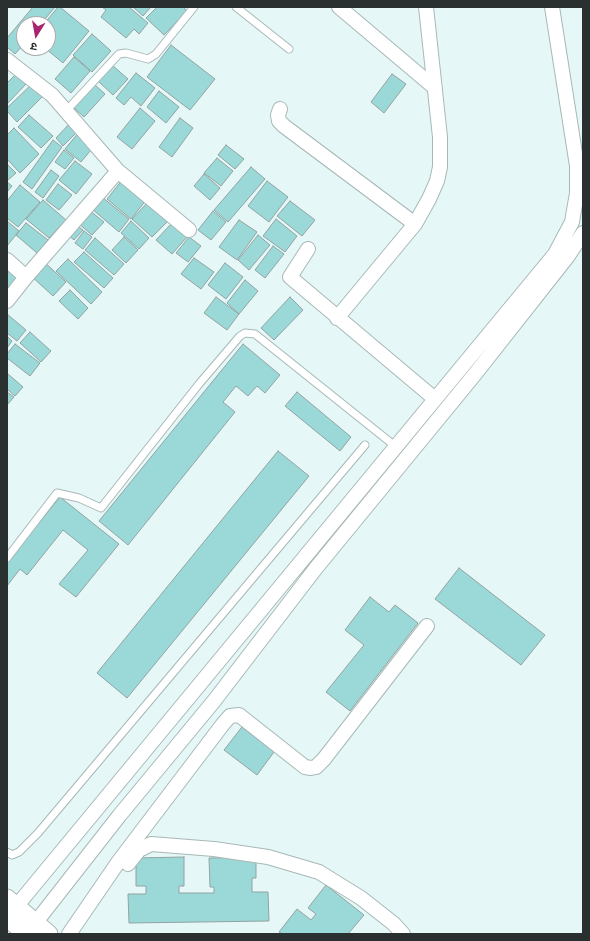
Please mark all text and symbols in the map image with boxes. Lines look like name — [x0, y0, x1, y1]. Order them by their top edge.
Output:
north arrow — [16, 16, 56, 56]
text: उ — [30, 40, 38, 53]

